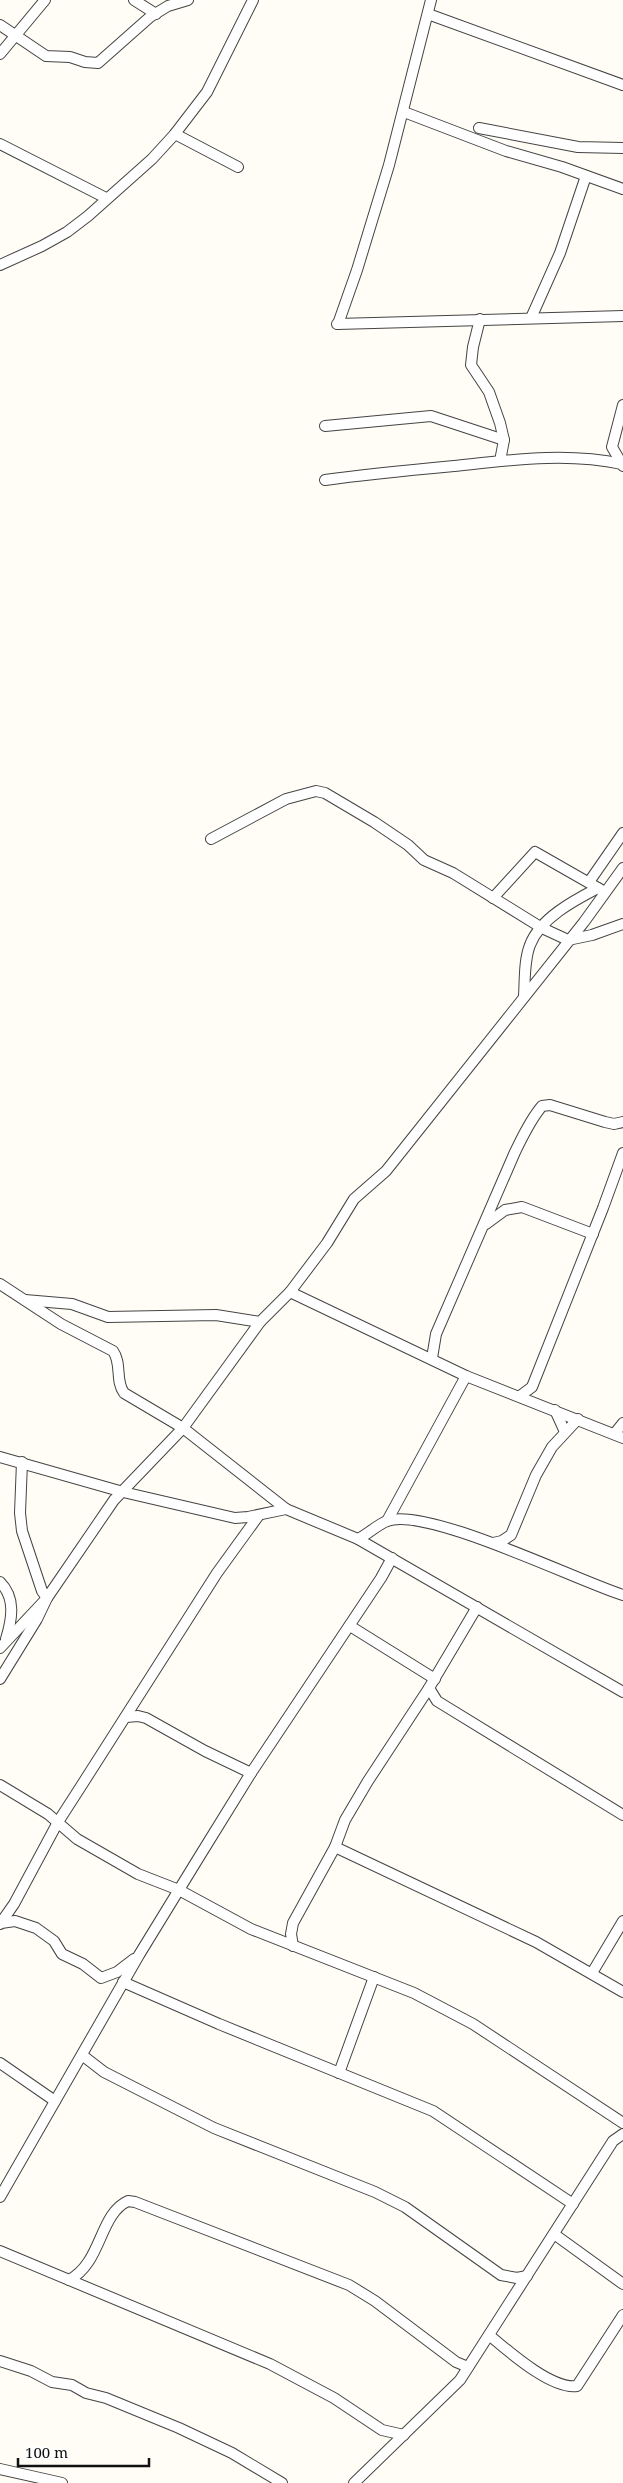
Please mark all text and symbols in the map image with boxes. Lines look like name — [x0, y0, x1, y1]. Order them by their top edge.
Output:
scale bar — [18, 2436, 149, 2468]
text: 100 m — [25, 2442, 68, 2462]

